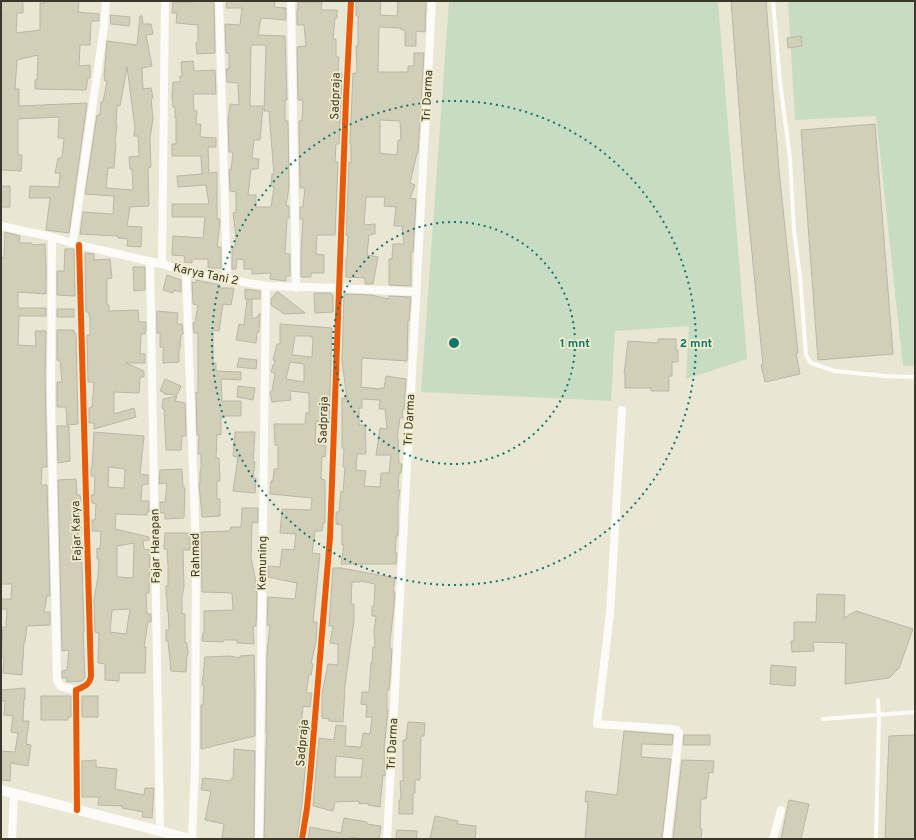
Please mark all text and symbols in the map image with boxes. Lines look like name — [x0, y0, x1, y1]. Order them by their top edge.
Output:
street label: Tri Darma — [419, 70, 437, 122]
street label: Sadpraja — [327, 72, 345, 120]
street label: Karya Tani 2 — [172, 260, 240, 290]
centre of rings — [447, 336, 461, 350]
text: 1 mnt — [560, 336, 590, 352]
text: 2 mnt — [680, 336, 713, 352]
street label: Tri Darma — [401, 394, 419, 446]
street label: Sadpraja — [315, 396, 333, 444]
street label: Fajar Karya — [68, 500, 86, 562]
street label: Fajar Harapan — [147, 508, 165, 584]
street label: Rahmad — [188, 533, 204, 577]
street label: Kemuning — [255, 536, 271, 591]
street label: Tri Darma — [384, 718, 402, 770]
street label: Sadpraja — [293, 719, 313, 767]

